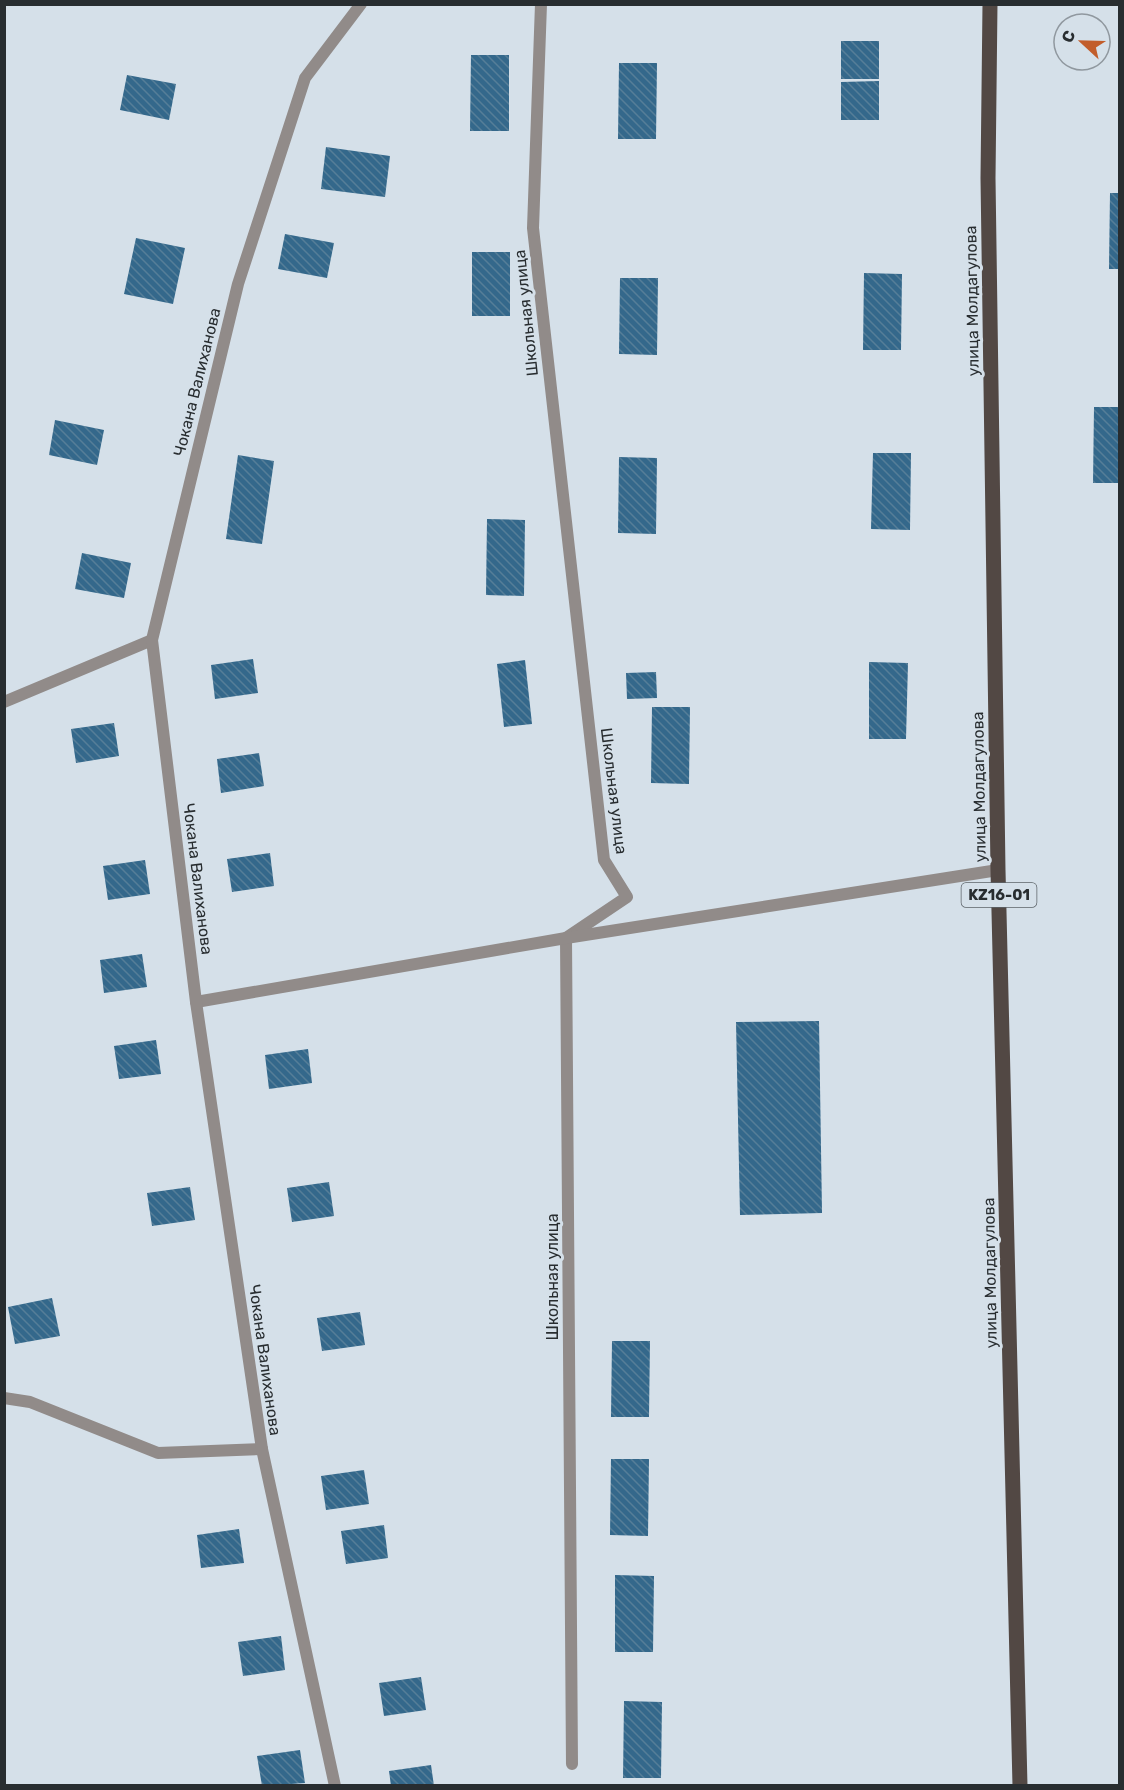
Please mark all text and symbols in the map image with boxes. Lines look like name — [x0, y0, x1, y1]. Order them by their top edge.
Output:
north arrow — [1052, 12, 1112, 72]
text: С — [1058, 28, 1079, 45]
street label: улица Молдагулова — [961, 225, 983, 377]
street label: Школьная улица — [510, 249, 542, 377]
street label: Чокана Валиханова — [169, 306, 225, 458]
street label: улица Молдагулова — [968, 711, 990, 863]
street label: Школьная улица — [597, 727, 631, 855]
street label: Чокана Валиханова — [179, 802, 217, 956]
road number: KZ16-01 — [962, 883, 1036, 907]
street label: улица Молдагулова — [979, 1197, 1001, 1349]
street label: Школьная улица — [543, 1213, 562, 1341]
street label: Чокана Валиханова — [245, 1283, 285, 1437]

